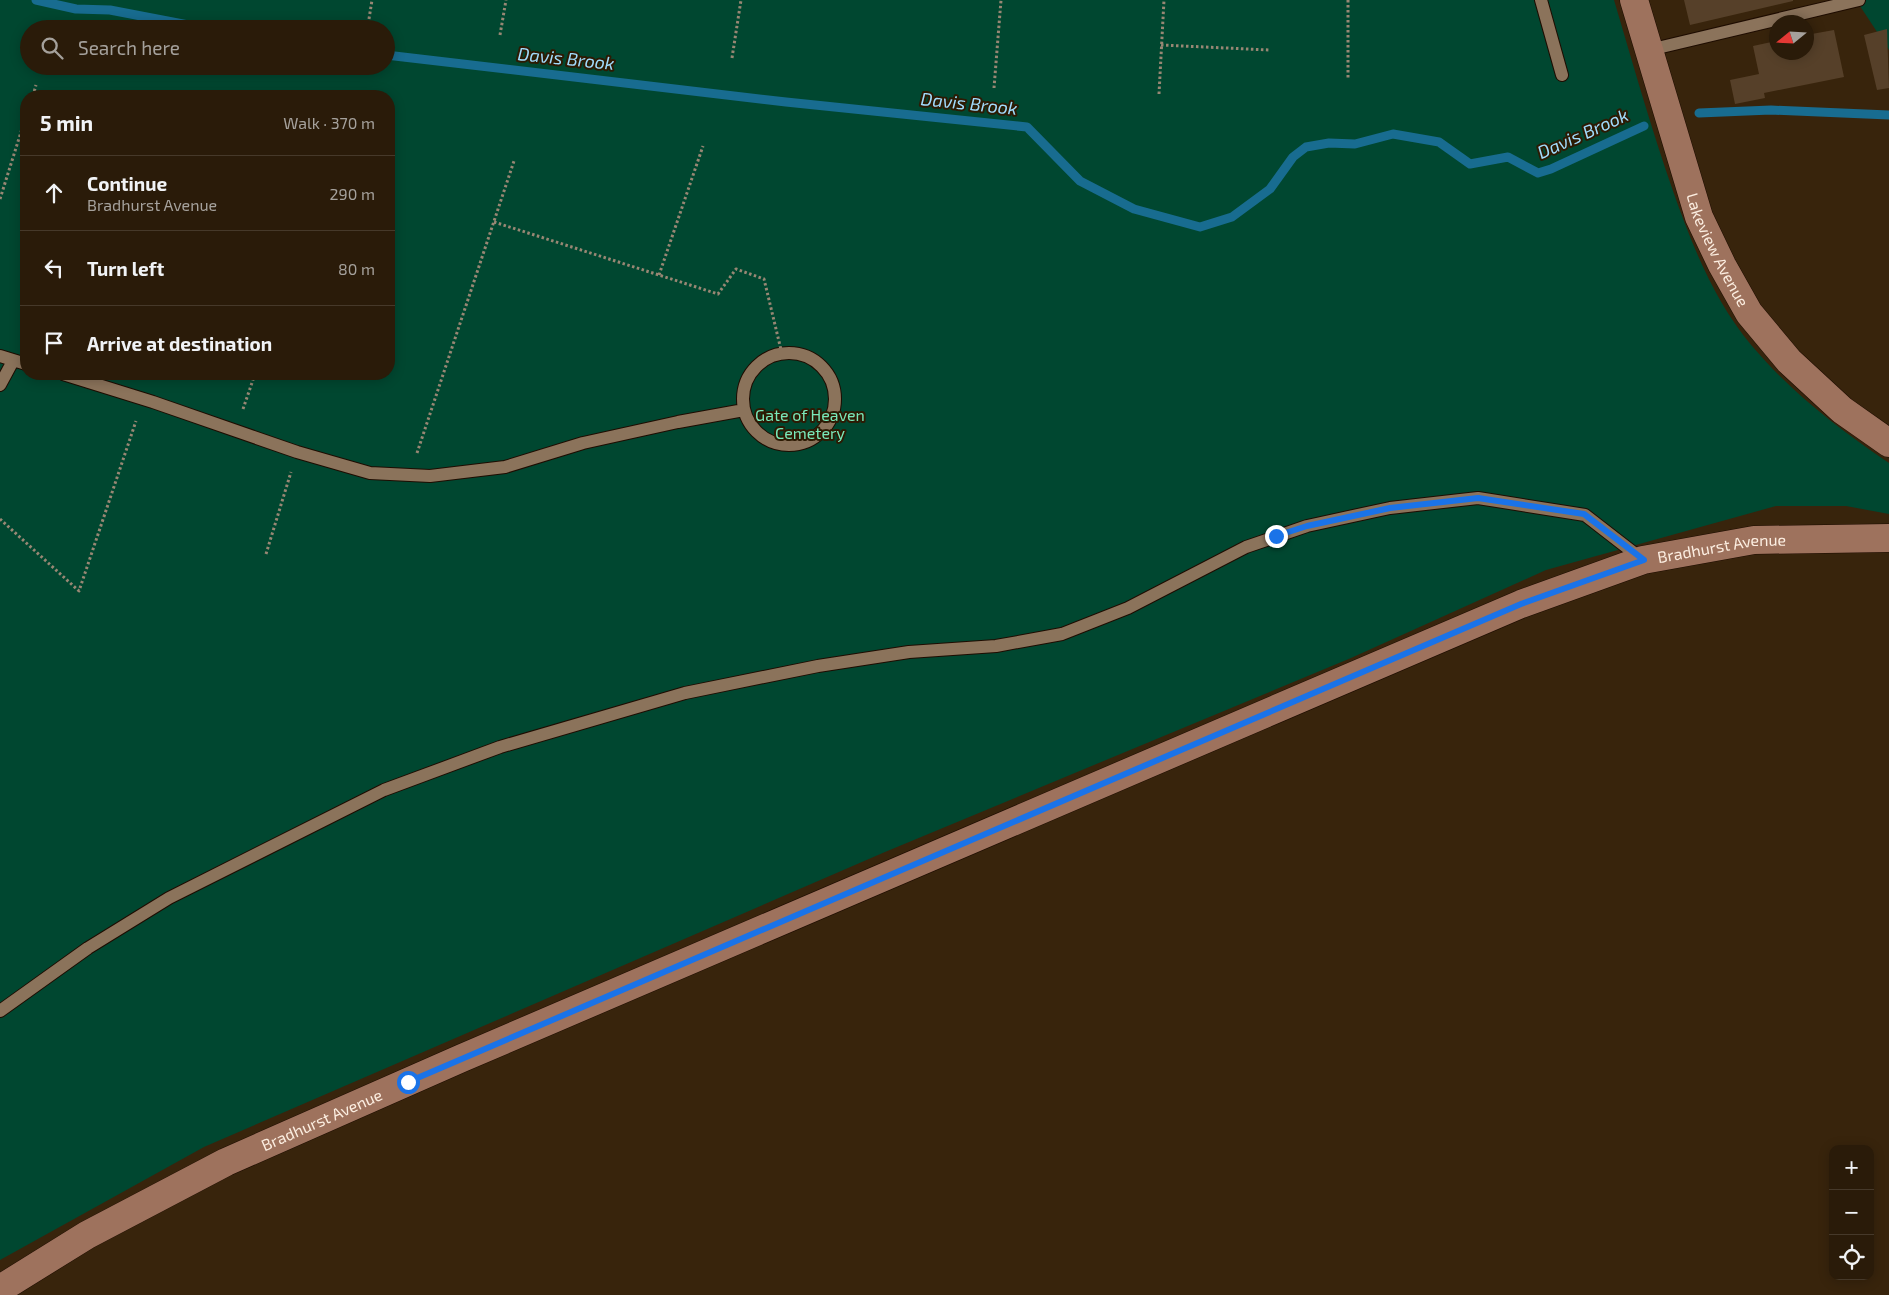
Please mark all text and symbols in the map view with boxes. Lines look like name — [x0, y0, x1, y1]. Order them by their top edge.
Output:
north arrow — [1769, 15, 1814, 60]
search box — [20, 20, 395, 75]
icon: search — [38, 34, 66, 62]
text: Search here — [78, 36, 180, 59]
water label: Davis Brook — [517, 42, 616, 74]
water label: Davis Brook — [920, 87, 1019, 119]
water label: Davis Brook — [1534, 103, 1631, 163]
text: 5 min — [40, 110, 93, 135]
text: Walk · 370 m — [283, 113, 375, 132]
text: Continue — [87, 172, 167, 195]
icon: ahead — [40, 179, 68, 207]
text: 290 m — [330, 184, 375, 203]
street label: Lakeview Avenue — [1683, 191, 1753, 310]
text: Bradhurst Avenue — [87, 195, 217, 214]
icon: left — [40, 254, 68, 282]
text: Turn left — [87, 257, 164, 280]
text: 80 m — [338, 259, 375, 278]
icon: arrive — [40, 329, 68, 357]
text: Arrive at destination — [87, 332, 272, 355]
park label: Gate of Heaven Cemetery — [755, 405, 865, 442]
route end — [1265, 525, 1288, 548]
street label: Bradhurst Avenue — [1656, 530, 1786, 566]
route start — [397, 1071, 420, 1094]
street label: Bradhurst Avenue — [258, 1084, 385, 1154]
map controls — [1829, 1145, 1874, 1280]
button: + — [1829, 1145, 1874, 1190]
button: − — [1829, 1190, 1874, 1235]
button: locate — [1829, 1235, 1874, 1280]

